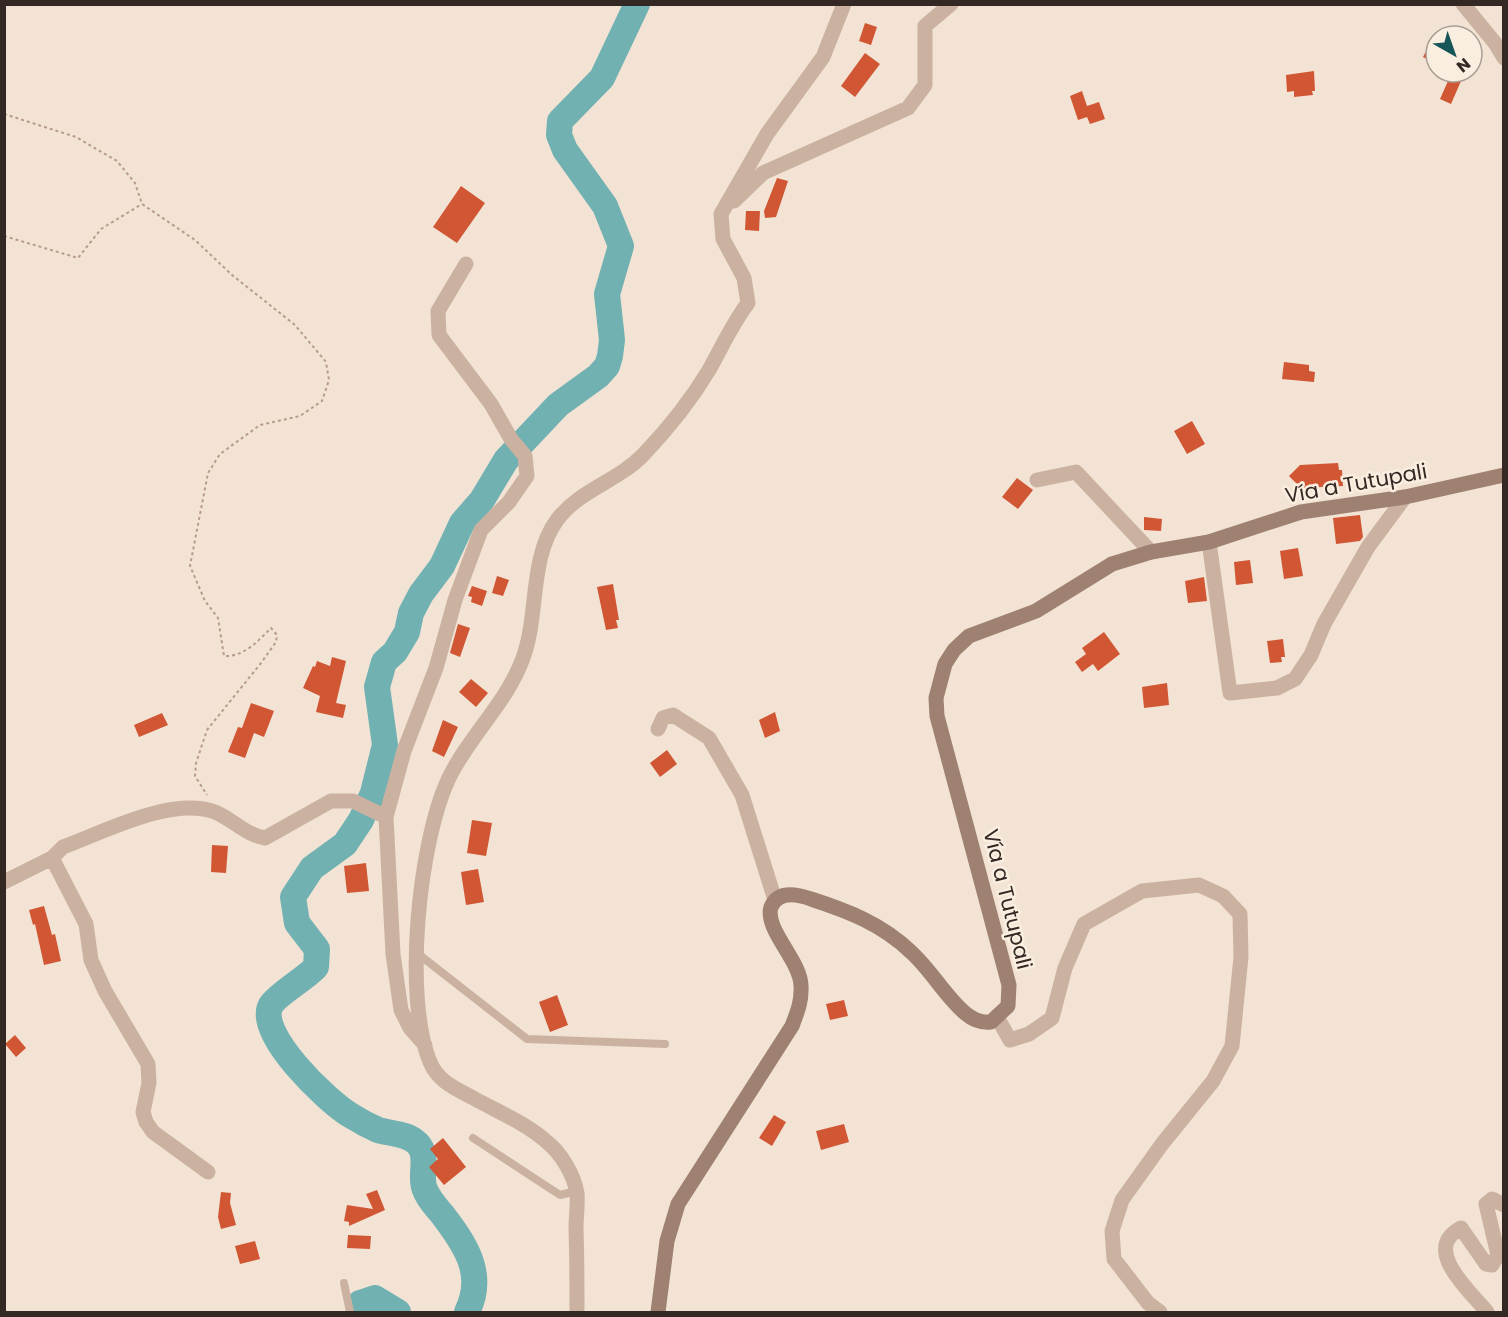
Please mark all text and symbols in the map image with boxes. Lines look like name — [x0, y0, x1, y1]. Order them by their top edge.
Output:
north arrow — [1424, 24, 1484, 84]
text: N — [1451, 52, 1475, 78]
street label: Vía a Tutupali — [1283, 456, 1429, 510]
street label: Vía a Tutupali — [977, 826, 1039, 972]

